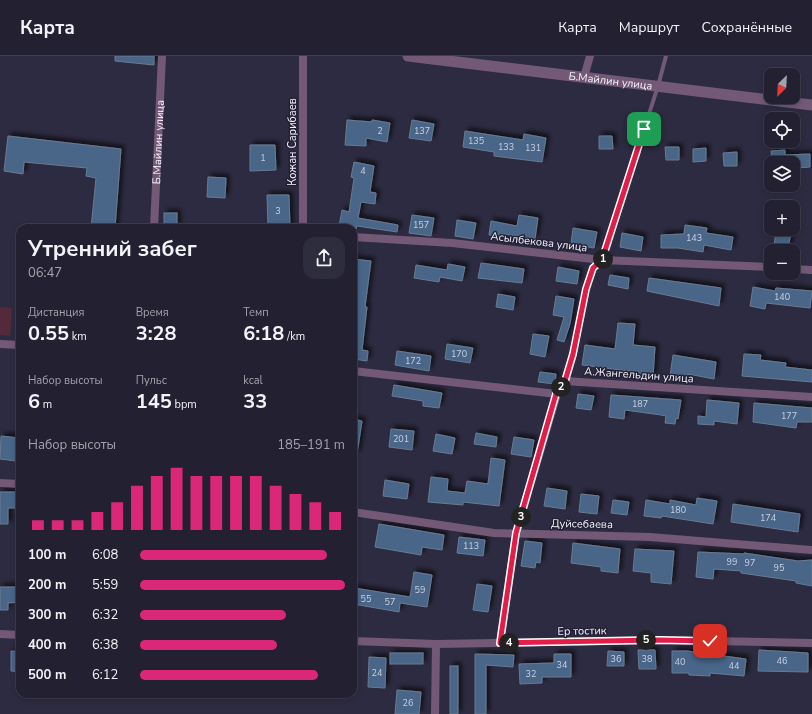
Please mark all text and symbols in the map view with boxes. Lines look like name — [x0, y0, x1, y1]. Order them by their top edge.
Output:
text: Карта — [20, 15, 75, 41]
text: Карта — [558, 18, 597, 37]
text: Маршрут — [619, 18, 680, 37]
text: Сохранённые — [702, 18, 792, 37]
street label: Б.Майлин улица — [568, 68, 653, 93]
north arrow — [764, 68, 800, 104]
map controls — [764, 68, 800, 280]
street label: Кожан Сарибаев — [285, 98, 300, 186]
street label: Б.Майлин улица — [149, 100, 167, 185]
pin — [627, 112, 661, 146]
button: locate — [764, 112, 800, 148]
icon: arrive — [633, 118, 655, 140]
house number: 2 — [377, 125, 383, 137]
house number: 137 — [414, 125, 430, 137]
house number: 135 — [468, 135, 484, 147]
house number: 133 — [498, 141, 514, 153]
house number: 131 — [525, 142, 541, 154]
house number: 1 — [260, 152, 266, 164]
button: layers — [764, 156, 800, 192]
house number: 4 — [360, 165, 366, 177]
button: + — [764, 200, 800, 236]
house number: 3 — [275, 205, 281, 217]
house number: 157 — [413, 219, 429, 231]
street label: Асылбекова улица — [490, 229, 588, 255]
house number: 143 — [686, 232, 702, 244]
text: Утренний забег — [28, 234, 197, 264]
button: share — [303, 237, 345, 279]
button: − — [764, 244, 800, 280]
pin: 1 — [593, 249, 613, 269]
text: 1 — [600, 251, 606, 266]
text: 06:47 — [28, 264, 62, 282]
house number: 140 — [774, 291, 790, 303]
text: Дистанция — [28, 305, 84, 320]
text: Время — [136, 305, 169, 320]
text: Темп — [243, 305, 269, 320]
text: 0.55 — [28, 320, 69, 347]
text: 3:28 — [136, 320, 177, 347]
text: 6:18 — [243, 320, 284, 347]
text: km — [69, 329, 87, 344]
text: /km — [284, 329, 305, 344]
house number: 170 — [451, 348, 467, 360]
house number: 172 — [405, 355, 421, 367]
street label: А.Жангельдин улица — [584, 364, 694, 386]
text: Набор высоты — [28, 373, 103, 388]
text: Пульс — [136, 373, 167, 388]
text: kcal — [243, 373, 263, 388]
pin: 2 — [551, 377, 571, 397]
text: 2 — [558, 379, 564, 394]
text: 6 — [28, 388, 40, 415]
text: 145 — [136, 388, 172, 415]
text: 33 — [243, 388, 267, 415]
text: m — [40, 397, 52, 412]
text: bpm — [172, 397, 197, 412]
house number: 187 — [632, 398, 648, 410]
house number: 177 — [781, 410, 797, 422]
house number: 201 — [393, 433, 409, 445]
text: Набор высоты — [28, 436, 116, 454]
text: 185–191 m — [277, 436, 345, 454]
house number: 180 — [670, 504, 686, 516]
pin: 3 — [511, 507, 531, 527]
text: 3 — [518, 509, 524, 524]
house number: 174 — [760, 512, 777, 524]
street label: Дуйсебаева — [551, 516, 613, 532]
house number: 113 — [463, 540, 479, 552]
text: 100 m — [28, 546, 66, 564]
text: 6:08 — [92, 546, 118, 564]
house number: 99 — [727, 556, 737, 568]
house number: 97 — [745, 557, 755, 569]
house number: 95 — [774, 562, 784, 574]
text: 200 m — [28, 576, 66, 594]
text: 5:59 — [92, 576, 118, 594]
house number: 59 — [415, 584, 425, 596]
house number: 55 — [361, 593, 371, 605]
house number: 57 — [385, 596, 395, 608]
text: 300 m — [28, 606, 66, 624]
text: 6:32 — [92, 606, 118, 624]
street label: Ер тостик — [557, 623, 607, 639]
pin — [693, 624, 727, 658]
pin: 5 — [636, 630, 656, 650]
icon: check — [699, 630, 721, 652]
text: 5 — [643, 632, 649, 647]
pin: 4 — [499, 633, 519, 653]
text: 4 — [506, 635, 512, 650]
text: 400 m — [28, 636, 66, 654]
text: 6:38 — [92, 636, 118, 654]
house number: 36 — [611, 653, 621, 665]
house number: 38 — [642, 653, 652, 665]
house number: 46 — [777, 655, 787, 667]
house number: 40 — [675, 656, 685, 668]
house number: 34 — [557, 659, 568, 671]
house number: 44 — [729, 660, 740, 672]
text: 500 m — [28, 666, 66, 684]
text: 6:12 — [92, 666, 118, 684]
house number: 24 — [372, 667, 383, 679]
house number: 32 — [526, 668, 536, 680]
house number: 26 — [403, 697, 413, 709]

